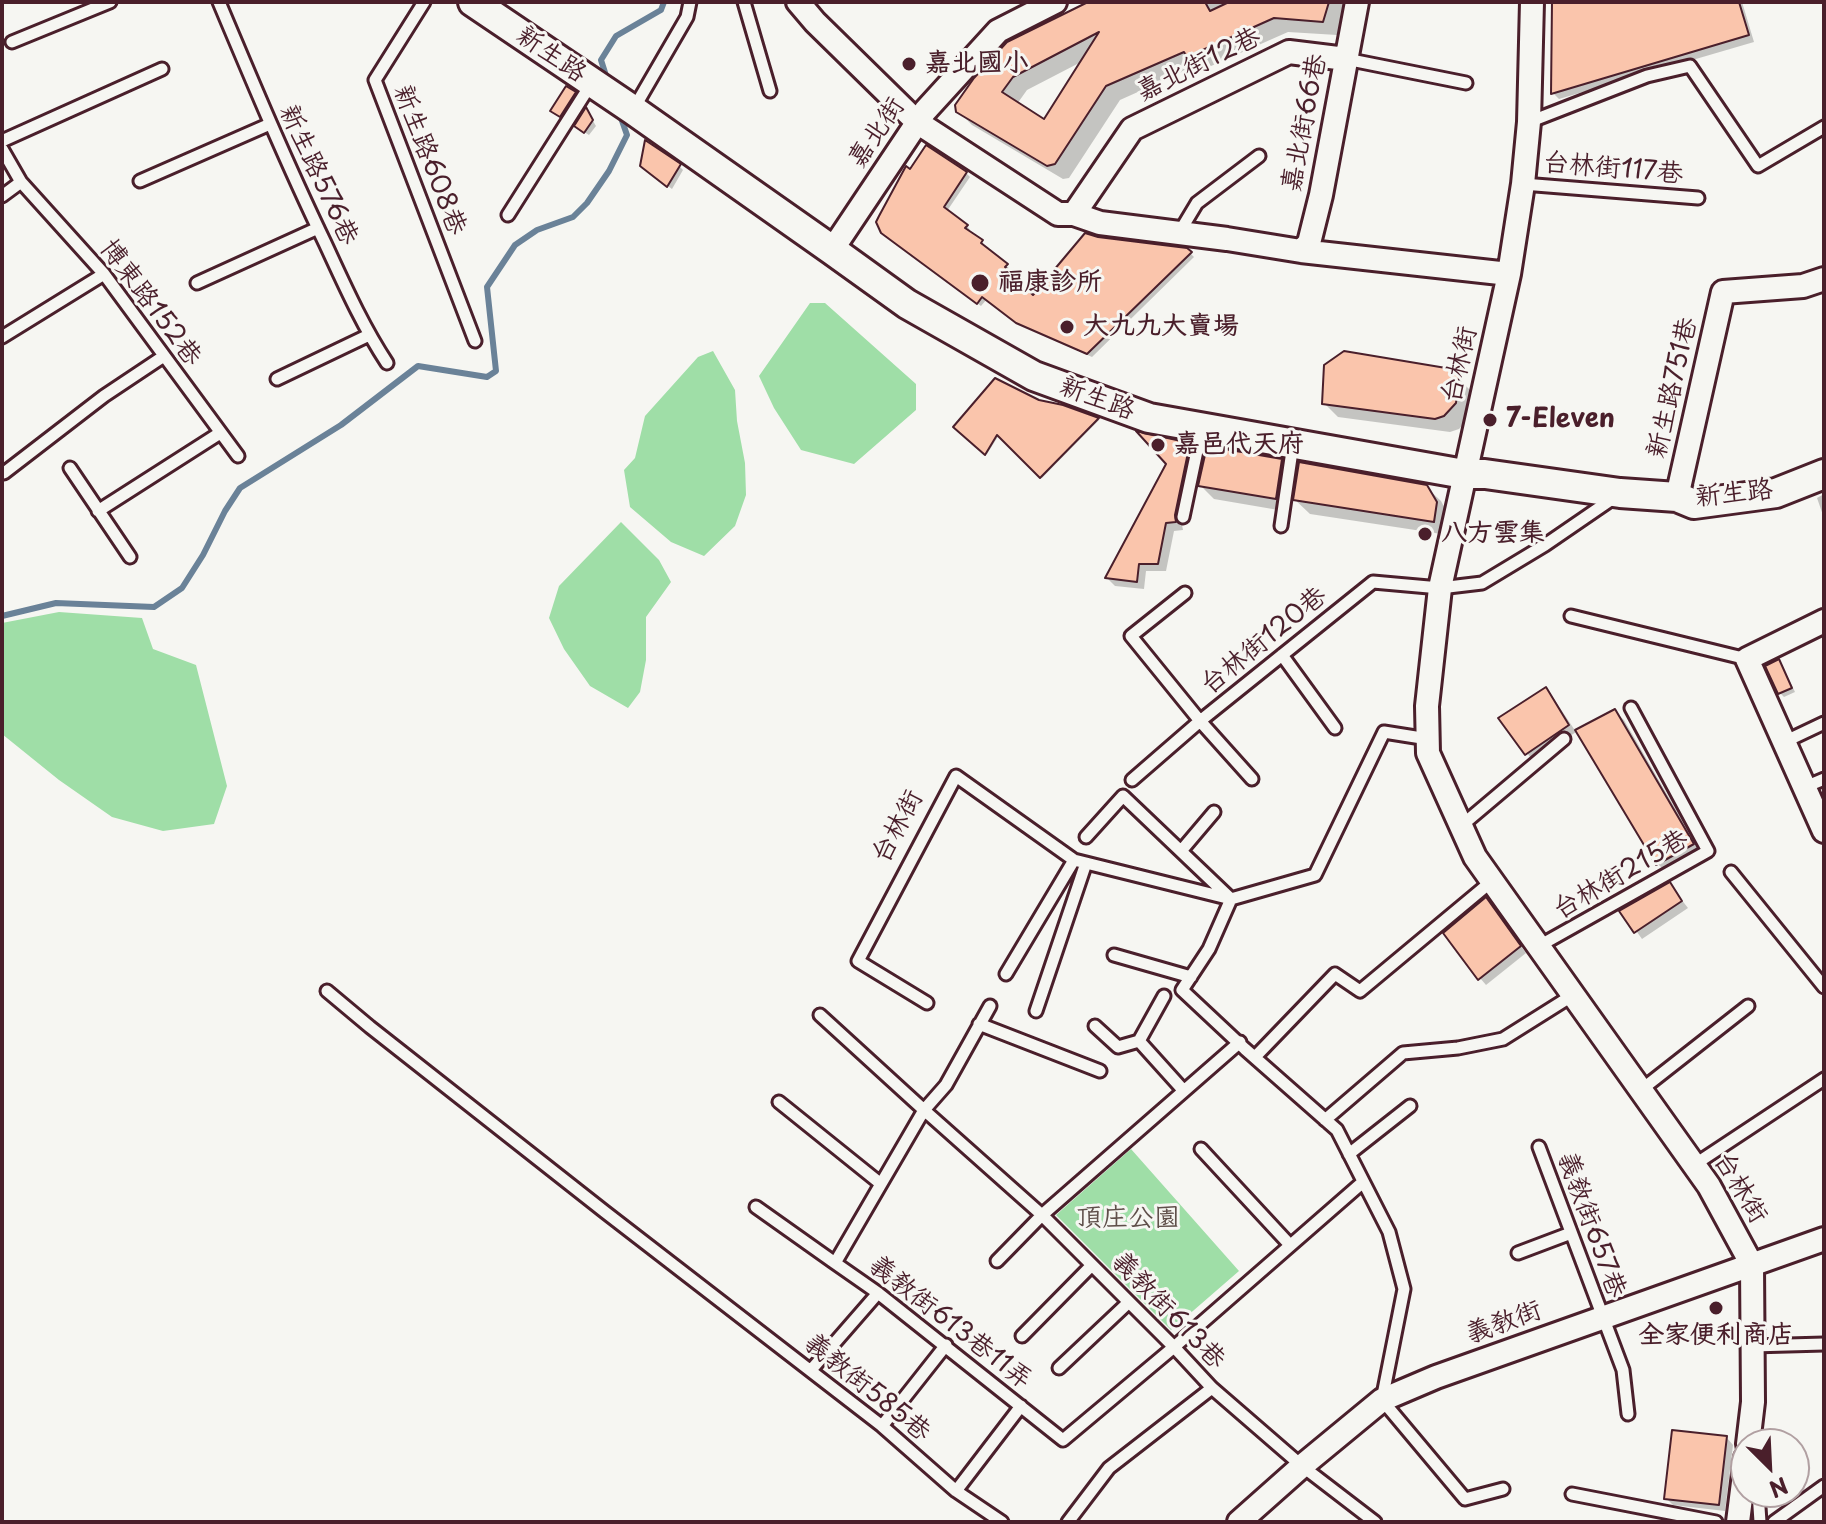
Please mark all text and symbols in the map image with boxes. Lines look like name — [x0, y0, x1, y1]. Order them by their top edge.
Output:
street label: 新生路 — [510, 20, 592, 90]
street label: 嘉北街12巷 — [1132, 22, 1266, 108]
place label: 嘉北國小 — [925, 48, 1029, 80]
street label: 嘉北街66巷 — [1276, 51, 1334, 195]
marker: 嘉北國小 — [900, 55, 918, 73]
street label: 新生路608巷 — [386, 81, 472, 239]
street label: 嘉北街 — [842, 92, 912, 174]
street label: 新生路576巷 — [272, 100, 364, 250]
street label: 台林街117巷 — [1542, 147, 1684, 191]
street label: 博東路152巷 — [92, 234, 208, 372]
place label: 福康診所 — [998, 267, 1102, 299]
marker: 福康診所 — [969, 272, 991, 294]
place label: 大九九大賣場 — [1083, 311, 1239, 343]
street label: 新生路751巷 — [1642, 315, 1704, 461]
marker: 大九九大賣場 — [1058, 318, 1076, 336]
street label: 台林街 — [1436, 323, 1484, 407]
street label: 新生路 — [1055, 371, 1139, 427]
place label: 7-Eleven — [1506, 404, 1615, 436]
marker: 7-Eleven — [1481, 411, 1499, 429]
place label: 嘉邑代天府 — [1174, 429, 1304, 461]
marker: 嘉邑代天府 — [1149, 436, 1167, 454]
street label: 新生路 — [1694, 474, 1774, 514]
place label: 八方雲集 — [1441, 518, 1545, 550]
marker: 八方雲集 — [1416, 525, 1434, 543]
street label: 台林街120巷 — [1195, 581, 1333, 701]
street label: 台林街 — [866, 785, 930, 869]
street label: 台林街215巷 — [1548, 824, 1694, 926]
street label: 台林街 — [1707, 1147, 1773, 1229]
street label: 義教街657巷 — [1550, 1148, 1632, 1302]
park label: 頂庄公園 — [1076, 1203, 1180, 1235]
street label: 義教街613巷 — [1105, 1246, 1231, 1376]
street label: 義教街613巷11弄 — [862, 1250, 1038, 1396]
street label: 義教街 — [1462, 1295, 1546, 1351]
marker: 全家便利商店 — [1707, 1299, 1725, 1317]
place label: 全家便利商店 — [1638, 1320, 1794, 1352]
street label: 義教街585巷 — [797, 1327, 937, 1449]
north arrow — [1730, 1428, 1810, 1508]
text: N — [1764, 1470, 1794, 1507]

